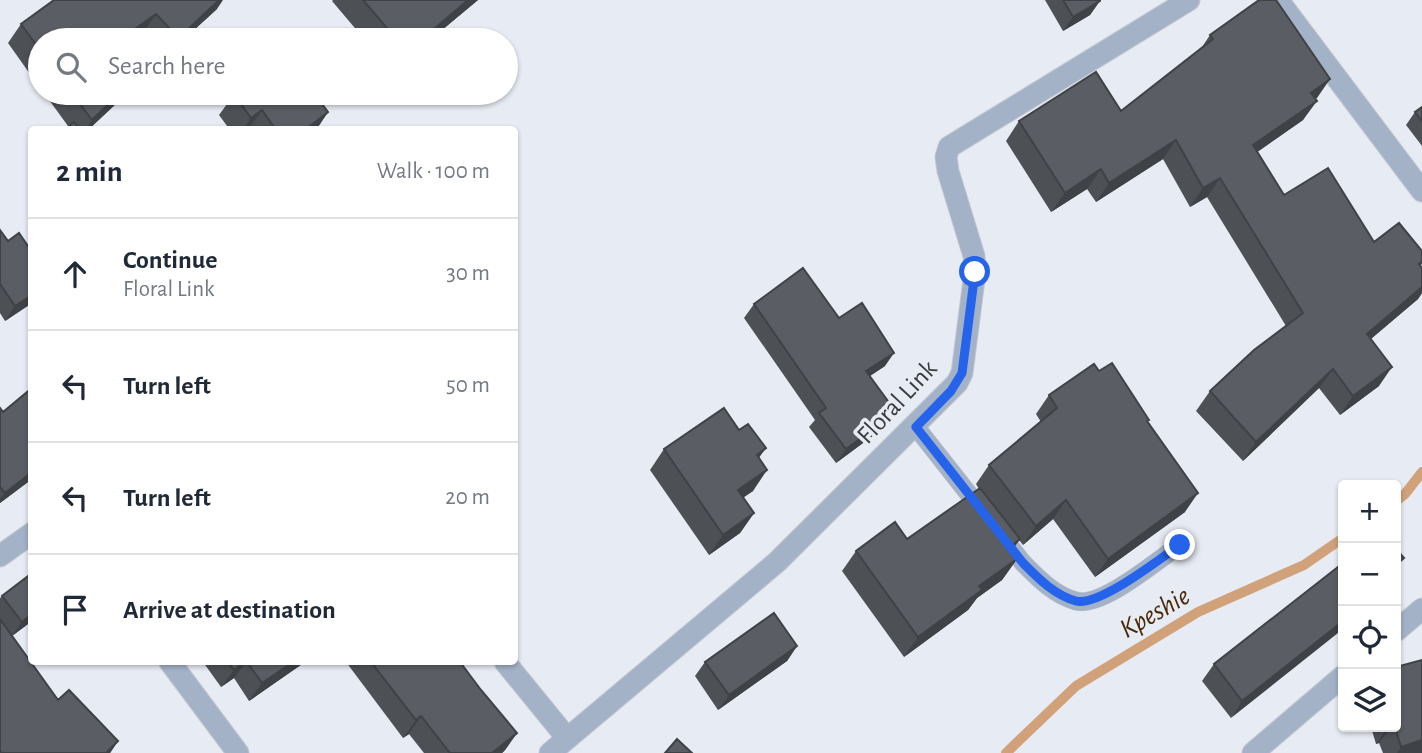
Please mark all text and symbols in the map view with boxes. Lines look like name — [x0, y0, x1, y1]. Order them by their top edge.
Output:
search box — [28, 28, 518, 105]
icon: search — [52, 48, 90, 86]
text: Search here — [108, 53, 226, 79]
text: 2 min — [56, 157, 123, 187]
text: Walk · 100 m — [377, 160, 490, 183]
text: Continue — [123, 247, 218, 273]
icon: ahead — [56, 255, 94, 293]
route start — [959, 256, 990, 287]
text: 30 m — [446, 262, 490, 285]
text: Floral Link — [123, 278, 215, 301]
street label: Floral Link — [852, 355, 942, 449]
icon: left — [56, 367, 94, 405]
text: Turn left — [123, 373, 211, 399]
text: 50 m — [446, 374, 490, 397]
icon: left — [56, 479, 94, 517]
map controls — [1338, 480, 1401, 732]
button: + — [1338, 480, 1401, 543]
text: Turn left — [123, 485, 211, 511]
text: 20 m — [445, 486, 490, 509]
route end — [1164, 529, 1195, 560]
button: − — [1338, 543, 1401, 606]
water label: Kpeshie — [1115, 582, 1195, 644]
icon: arrive — [56, 591, 94, 629]
text: Arrive at destination — [123, 597, 336, 623]
button: locate — [1338, 606, 1401, 669]
button: layers — [1338, 669, 1401, 732]

